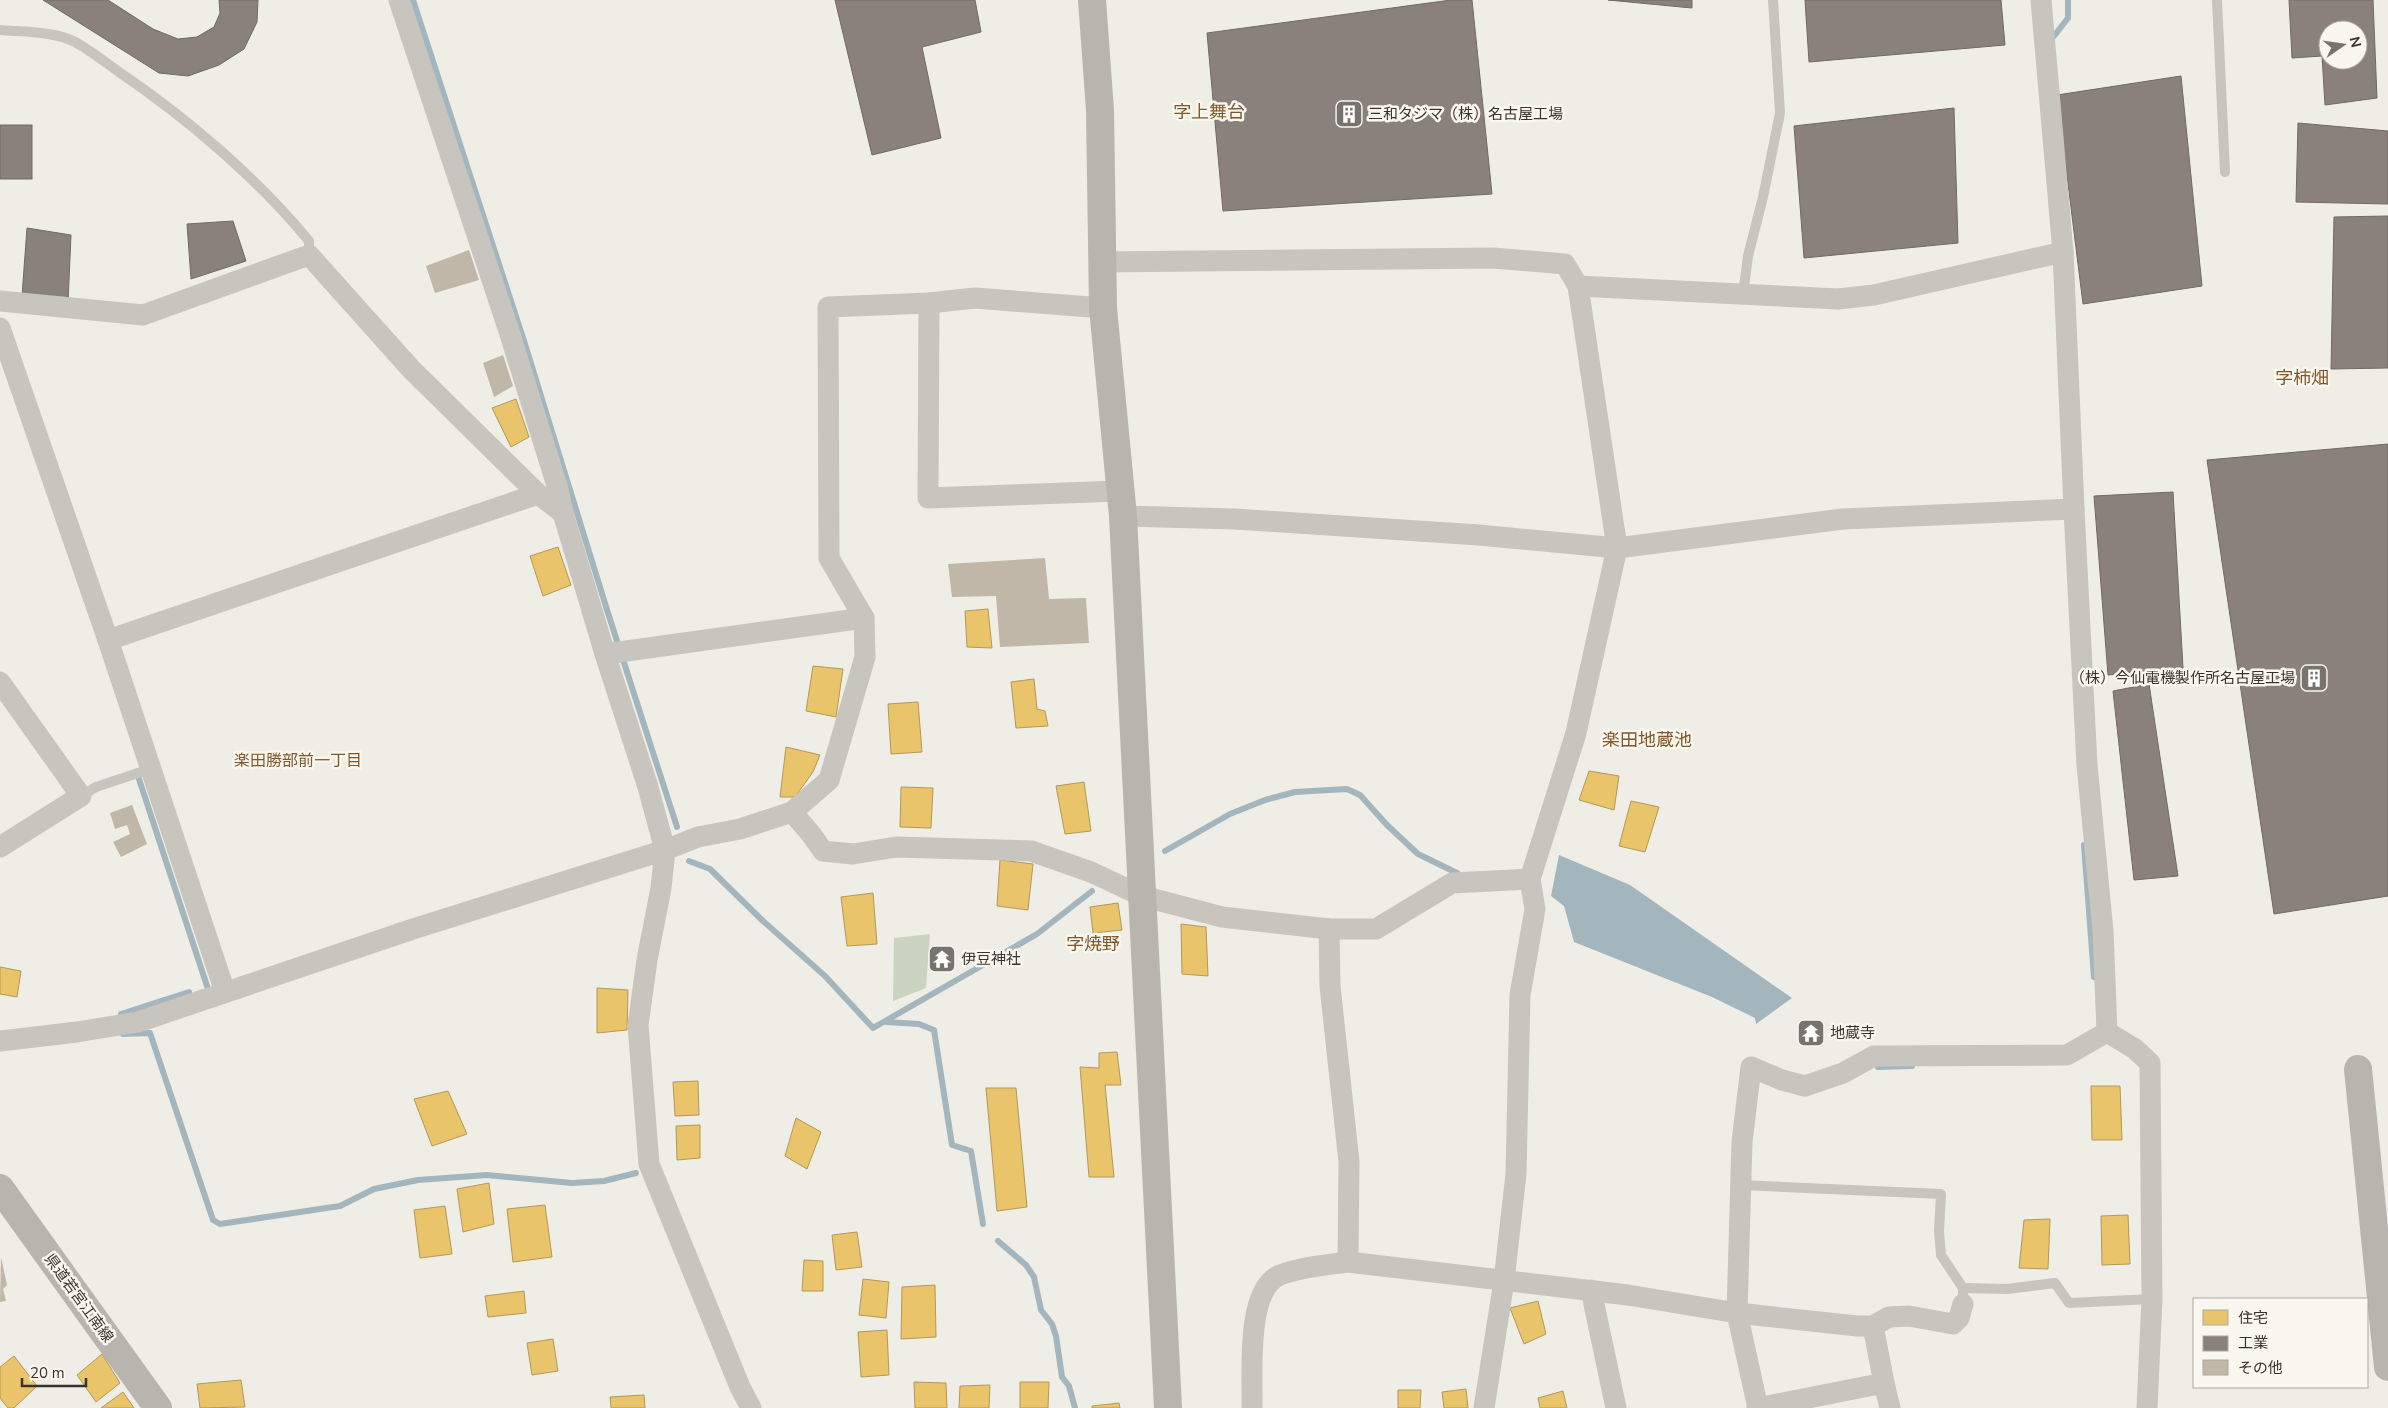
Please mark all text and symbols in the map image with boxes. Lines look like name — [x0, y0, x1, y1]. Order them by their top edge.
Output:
north arrow — [2318, 20, 2368, 70]
text: N — [2345, 35, 2366, 49]
building icon: 三和タジマ（株）名古屋工場 — [1334, 99, 1364, 129]
district label: 字上舞台 — [1173, 100, 1245, 124]
place label: 三和タジマ（株）名古屋工場 — [1368, 104, 1563, 124]
district label: 字柿畑 — [2275, 366, 2329, 390]
building icon: （株）今仙電機製作所名古屋工場 — [2299, 663, 2329, 693]
place label: （株）今仙電機製作所名古屋工場 — [2070, 668, 2295, 688]
district label: 楽田地蔵池 — [1602, 728, 1692, 752]
district label: 楽田勝部前一丁目 — [234, 750, 362, 772]
district label: 字焼野 — [1066, 932, 1120, 956]
temple icon: 伊豆神社 — [927, 944, 957, 974]
place label: 伊豆神社 — [961, 949, 1021, 969]
temple icon: 地蔵寺 — [1796, 1018, 1826, 1048]
place label: 地蔵寺 — [1830, 1023, 1875, 1043]
street label: 県道若宮江南線 — [40, 1250, 118, 1346]
legend — [2193, 1298, 2368, 1388]
text: 住宅 — [2238, 1308, 2268, 1328]
text: 工業 — [2238, 1333, 2268, 1353]
scale bar — [22, 1356, 86, 1388]
text: その他 — [2238, 1358, 2283, 1378]
text: 20 m — [30, 1363, 65, 1383]

